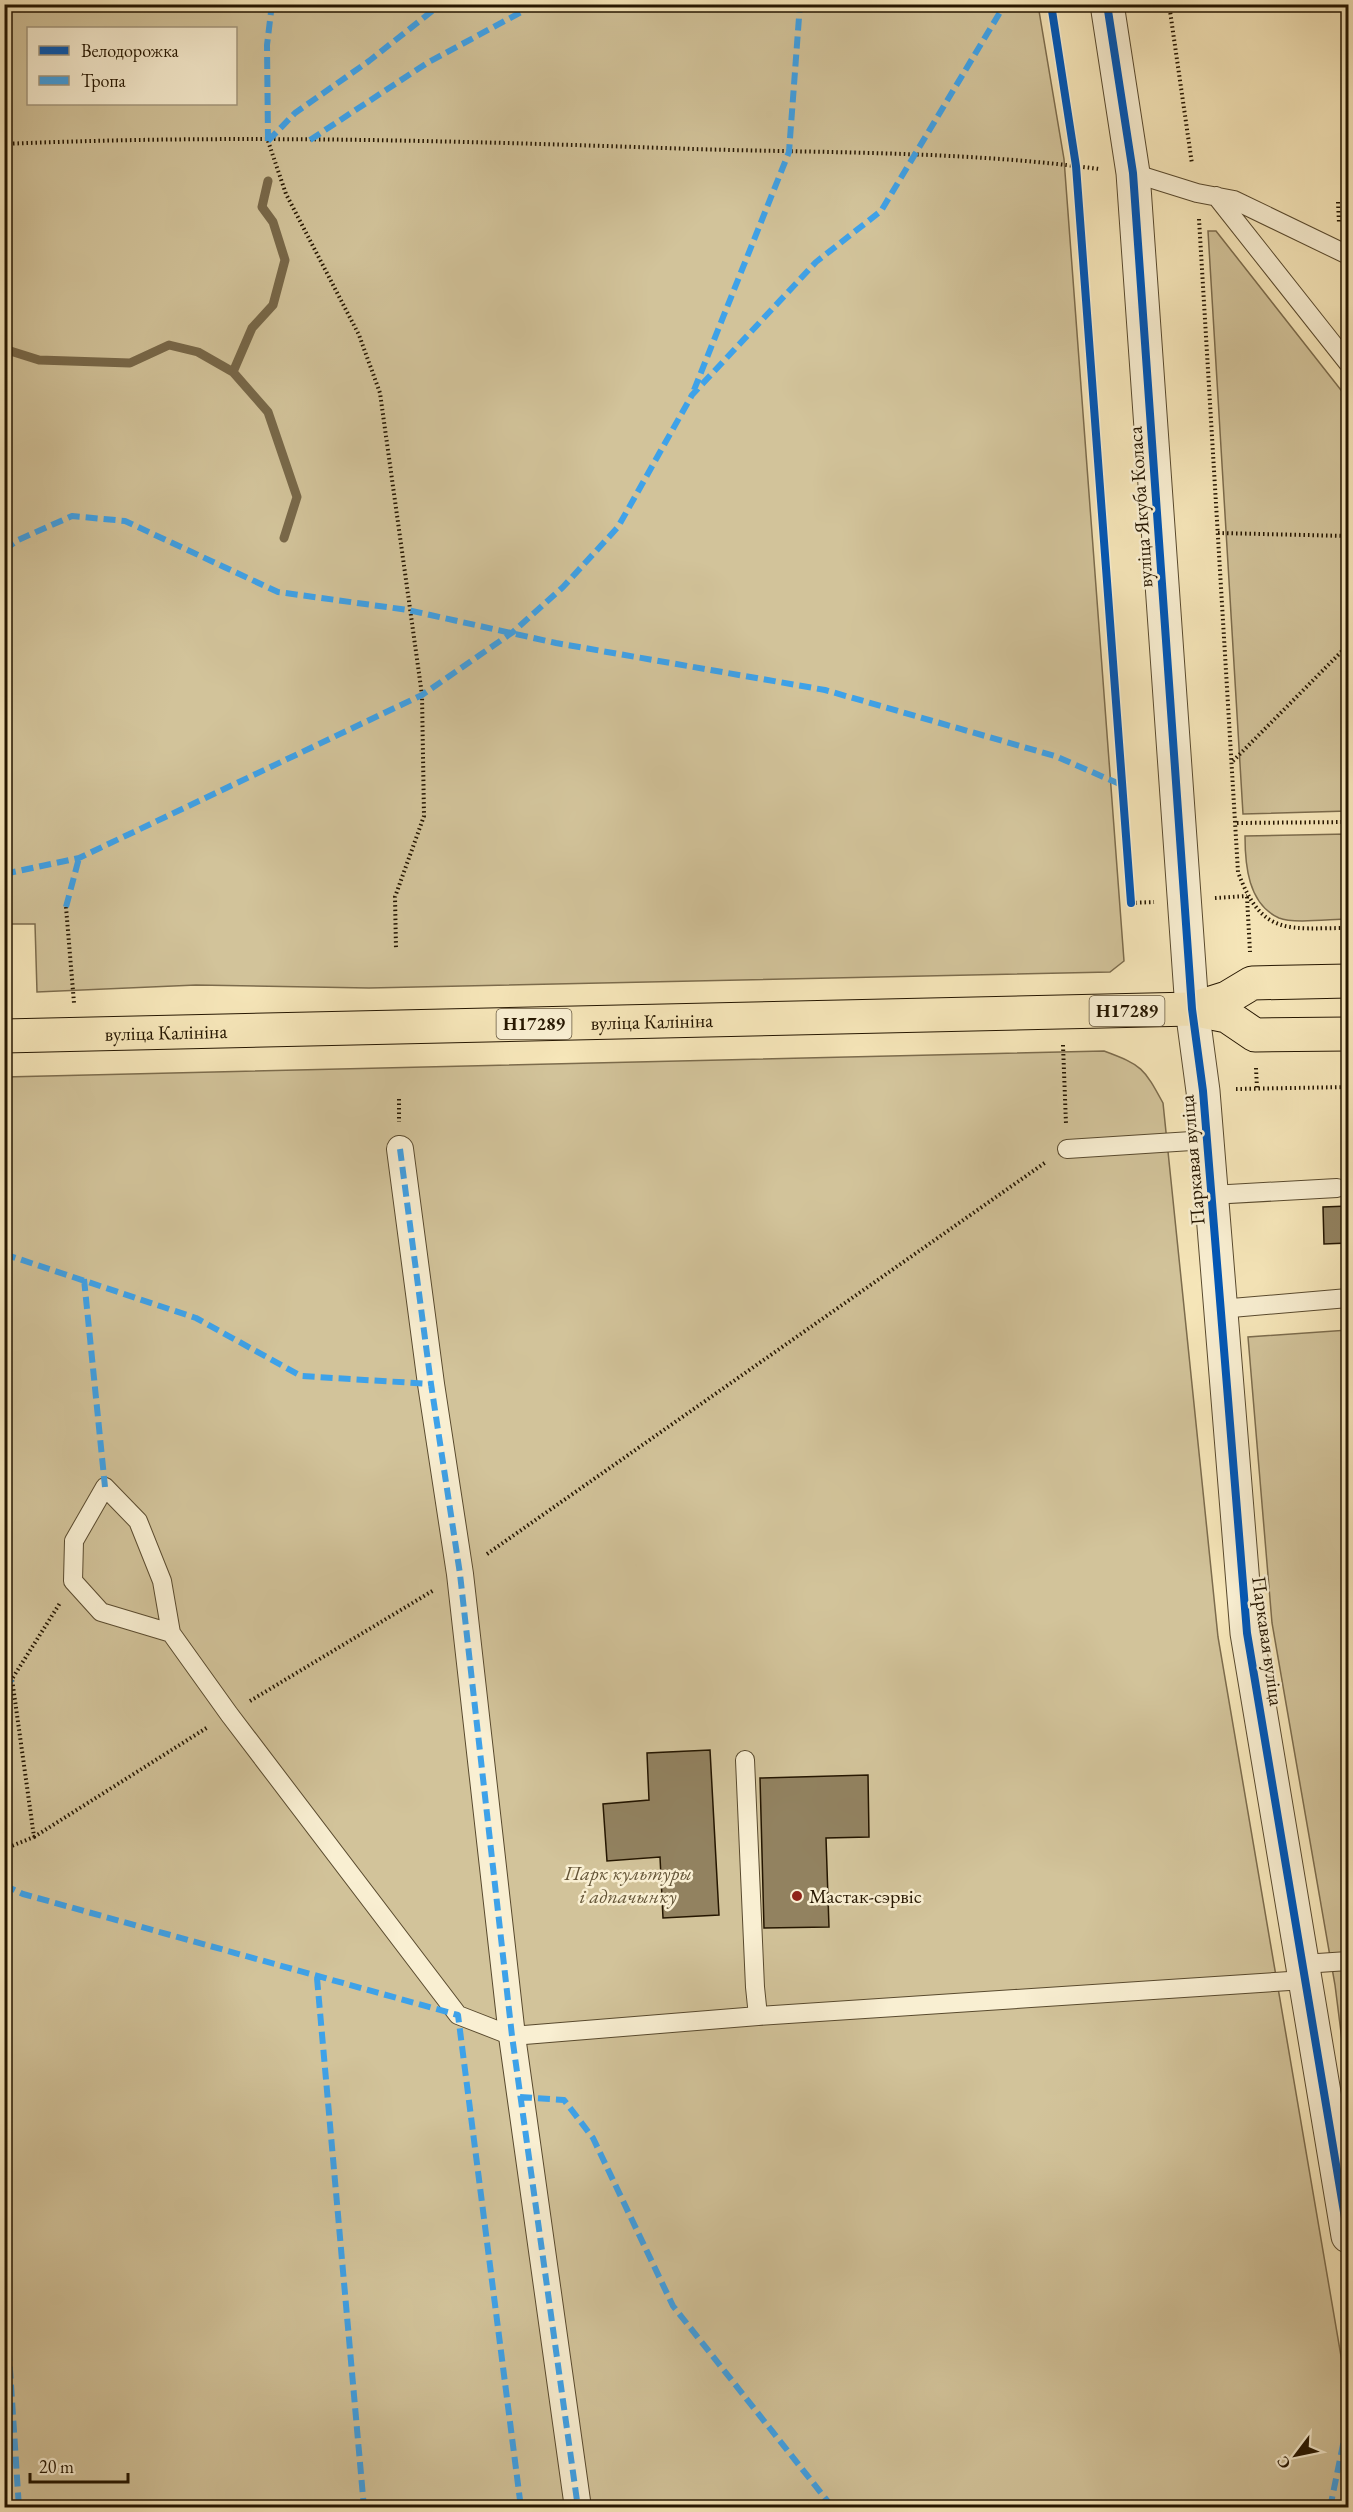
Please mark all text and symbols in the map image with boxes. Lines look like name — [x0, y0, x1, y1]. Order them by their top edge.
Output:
legend — [27, 27, 237, 105]
text: Велодорожка — [81, 39, 180, 62]
text: Тропа — [81, 69, 127, 92]
street label: вуліца Якуба Коласа — [1121, 425, 1159, 589]
road number: Н17289 — [1090, 996, 1164, 1026]
street label: вуліца Калініна — [590, 1007, 713, 1036]
road number: Н17289 — [496, 1009, 572, 1039]
street label: вуліца Калініна — [104, 1018, 228, 1047]
street label: Паркавая вуліца — [1173, 1094, 1211, 1226]
street label: Паркавая вуліца — [1246, 1574, 1290, 1708]
park label: Парк культуры і адпачынку — [563, 1860, 692, 1909]
place label: Мастак-сэрвіс — [809, 1883, 922, 1909]
marker: Мастак-сэрвіс — [790, 1889, 804, 1903]
north arrow — [1266, 2425, 1326, 2485]
scale bar — [30, 2446, 128, 2484]
text: С — [1272, 2452, 1296, 2473]
text: 20 m — [39, 2455, 74, 2478]

